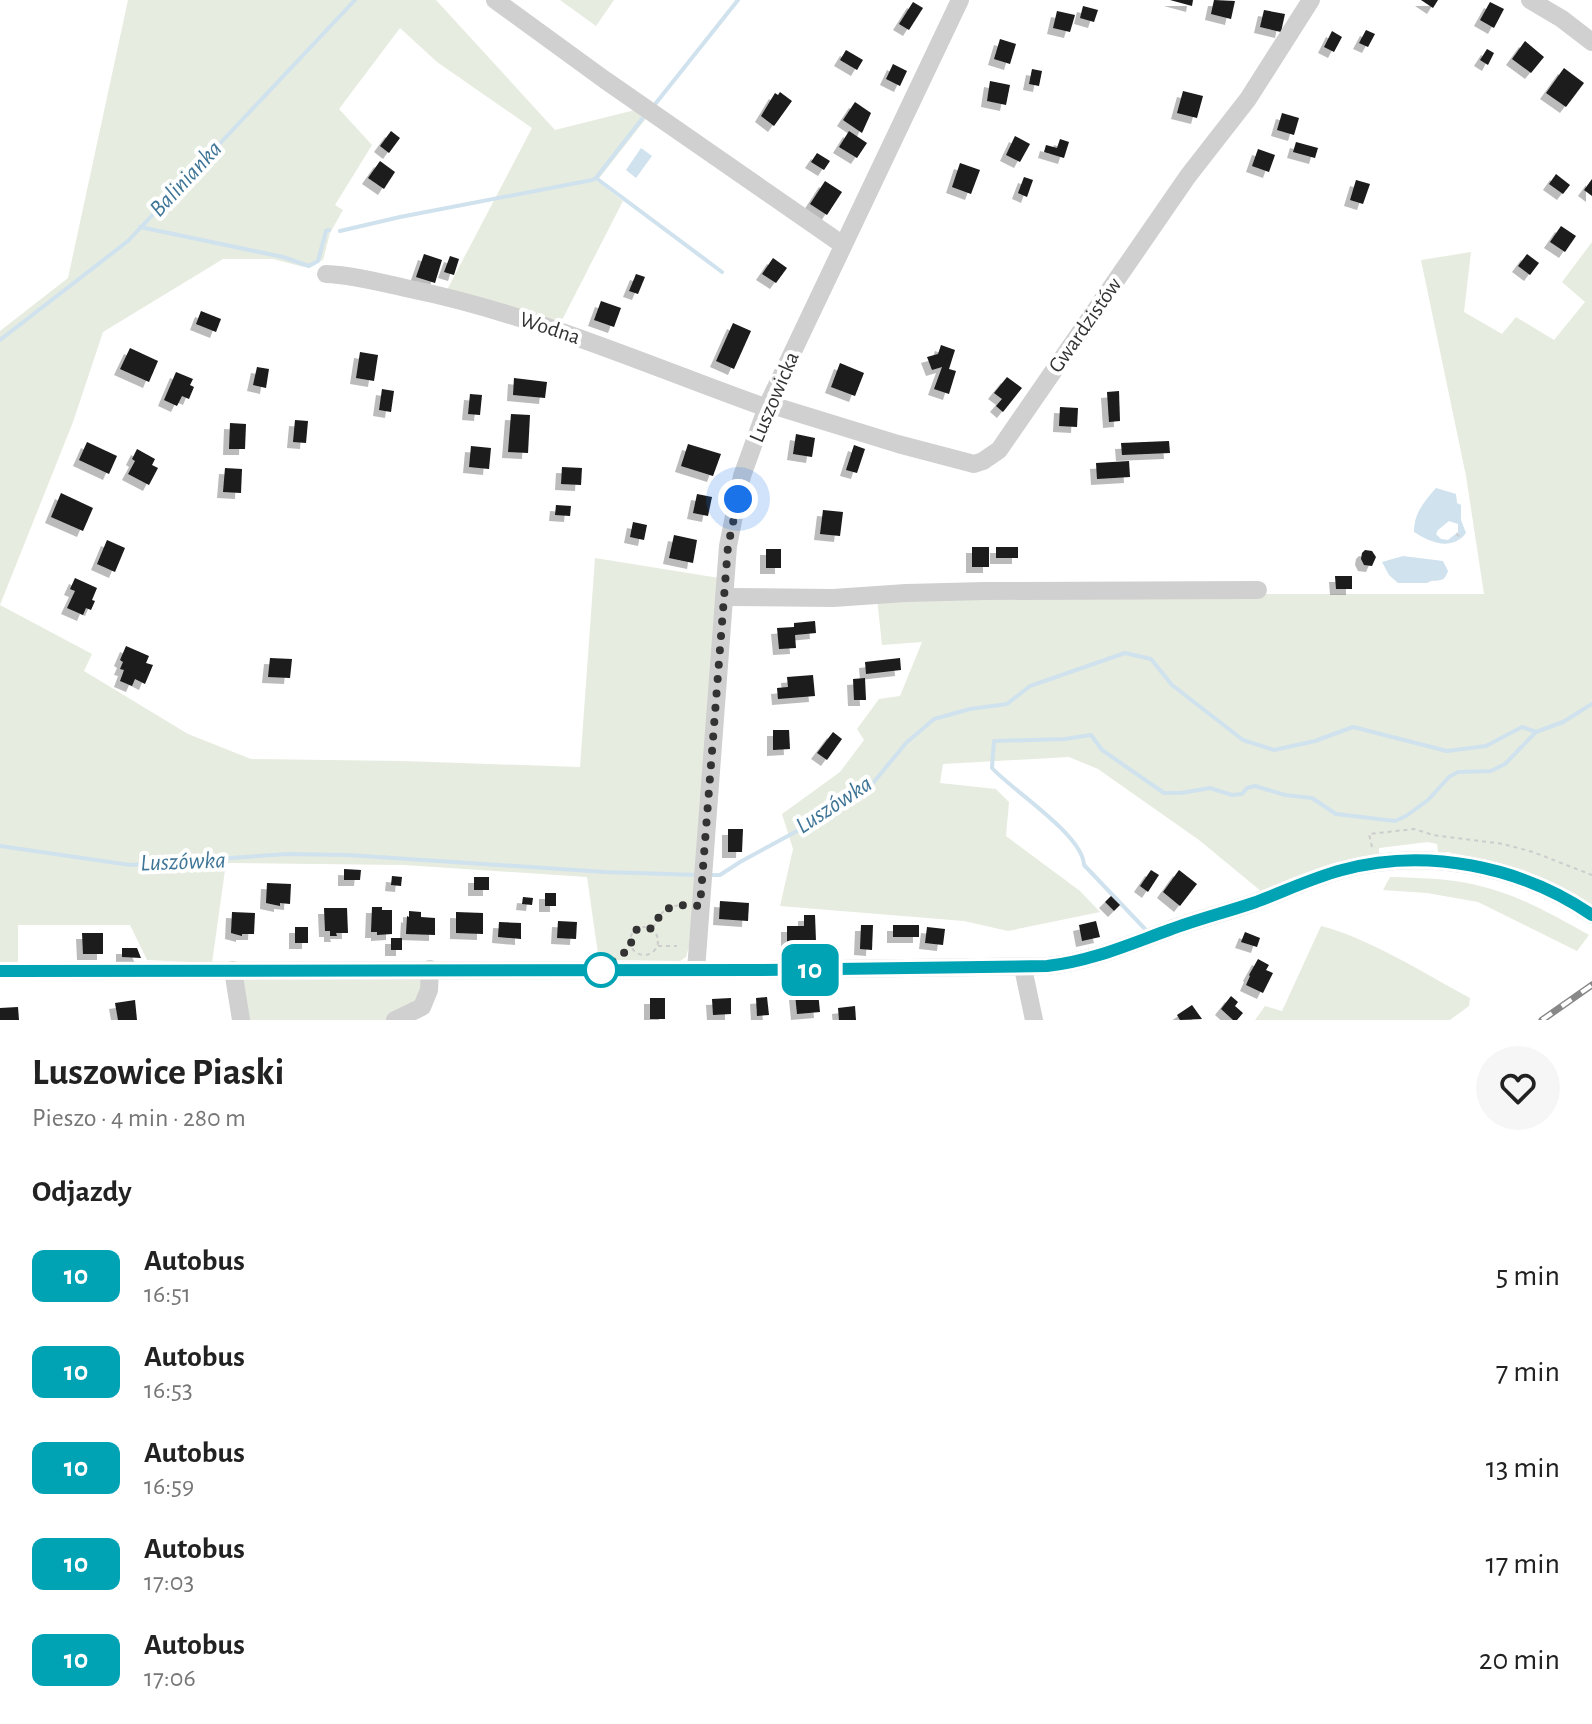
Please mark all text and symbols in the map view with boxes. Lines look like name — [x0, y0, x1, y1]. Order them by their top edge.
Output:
water label: Balinianka — [145, 137, 227, 221]
street label: Gwardzistów — [1044, 273, 1126, 376]
street label: Wodna — [517, 308, 583, 348]
street label: Luszowicka — [745, 348, 803, 446]
your location — [718, 479, 758, 519]
water label: Luszówka — [792, 772, 876, 838]
water label: Luszówka — [140, 849, 226, 875]
line badge: 10 — [774, 944, 846, 996]
unlabelled marker — [584, 953, 618, 987]
text: 10 — [798, 956, 822, 984]
button: heart — [1476, 1046, 1560, 1130]
text: Luszowice Piaski — [32, 1054, 284, 1092]
text: Pieszo · 4 min · 280 m — [32, 1105, 246, 1131]
text: Odjazdy — [32, 1177, 132, 1207]
text: Autobus — [144, 1246, 245, 1276]
text: 5 min — [1496, 1261, 1560, 1291]
text: 10 — [64, 1262, 88, 1290]
text: 16:51 — [144, 1281, 191, 1307]
text: Autobus — [144, 1342, 245, 1372]
text: 7 min — [1496, 1357, 1560, 1387]
text: 10 — [64, 1358, 88, 1386]
text: 16:53 — [144, 1377, 193, 1403]
text: Autobus — [144, 1438, 245, 1468]
text: 13 min — [1486, 1453, 1560, 1483]
text: 10 — [64, 1454, 88, 1482]
text: 16:59 — [144, 1473, 194, 1499]
text: Autobus — [144, 1534, 245, 1564]
text: 17 min — [1485, 1549, 1560, 1579]
text: 10 — [64, 1550, 88, 1578]
text: 17:03 — [144, 1569, 194, 1595]
text: Autobus — [144, 1630, 245, 1660]
text: 20 min — [1479, 1645, 1560, 1675]
text: 10 — [64, 1646, 88, 1674]
text: 17:06 — [144, 1665, 196, 1691]

